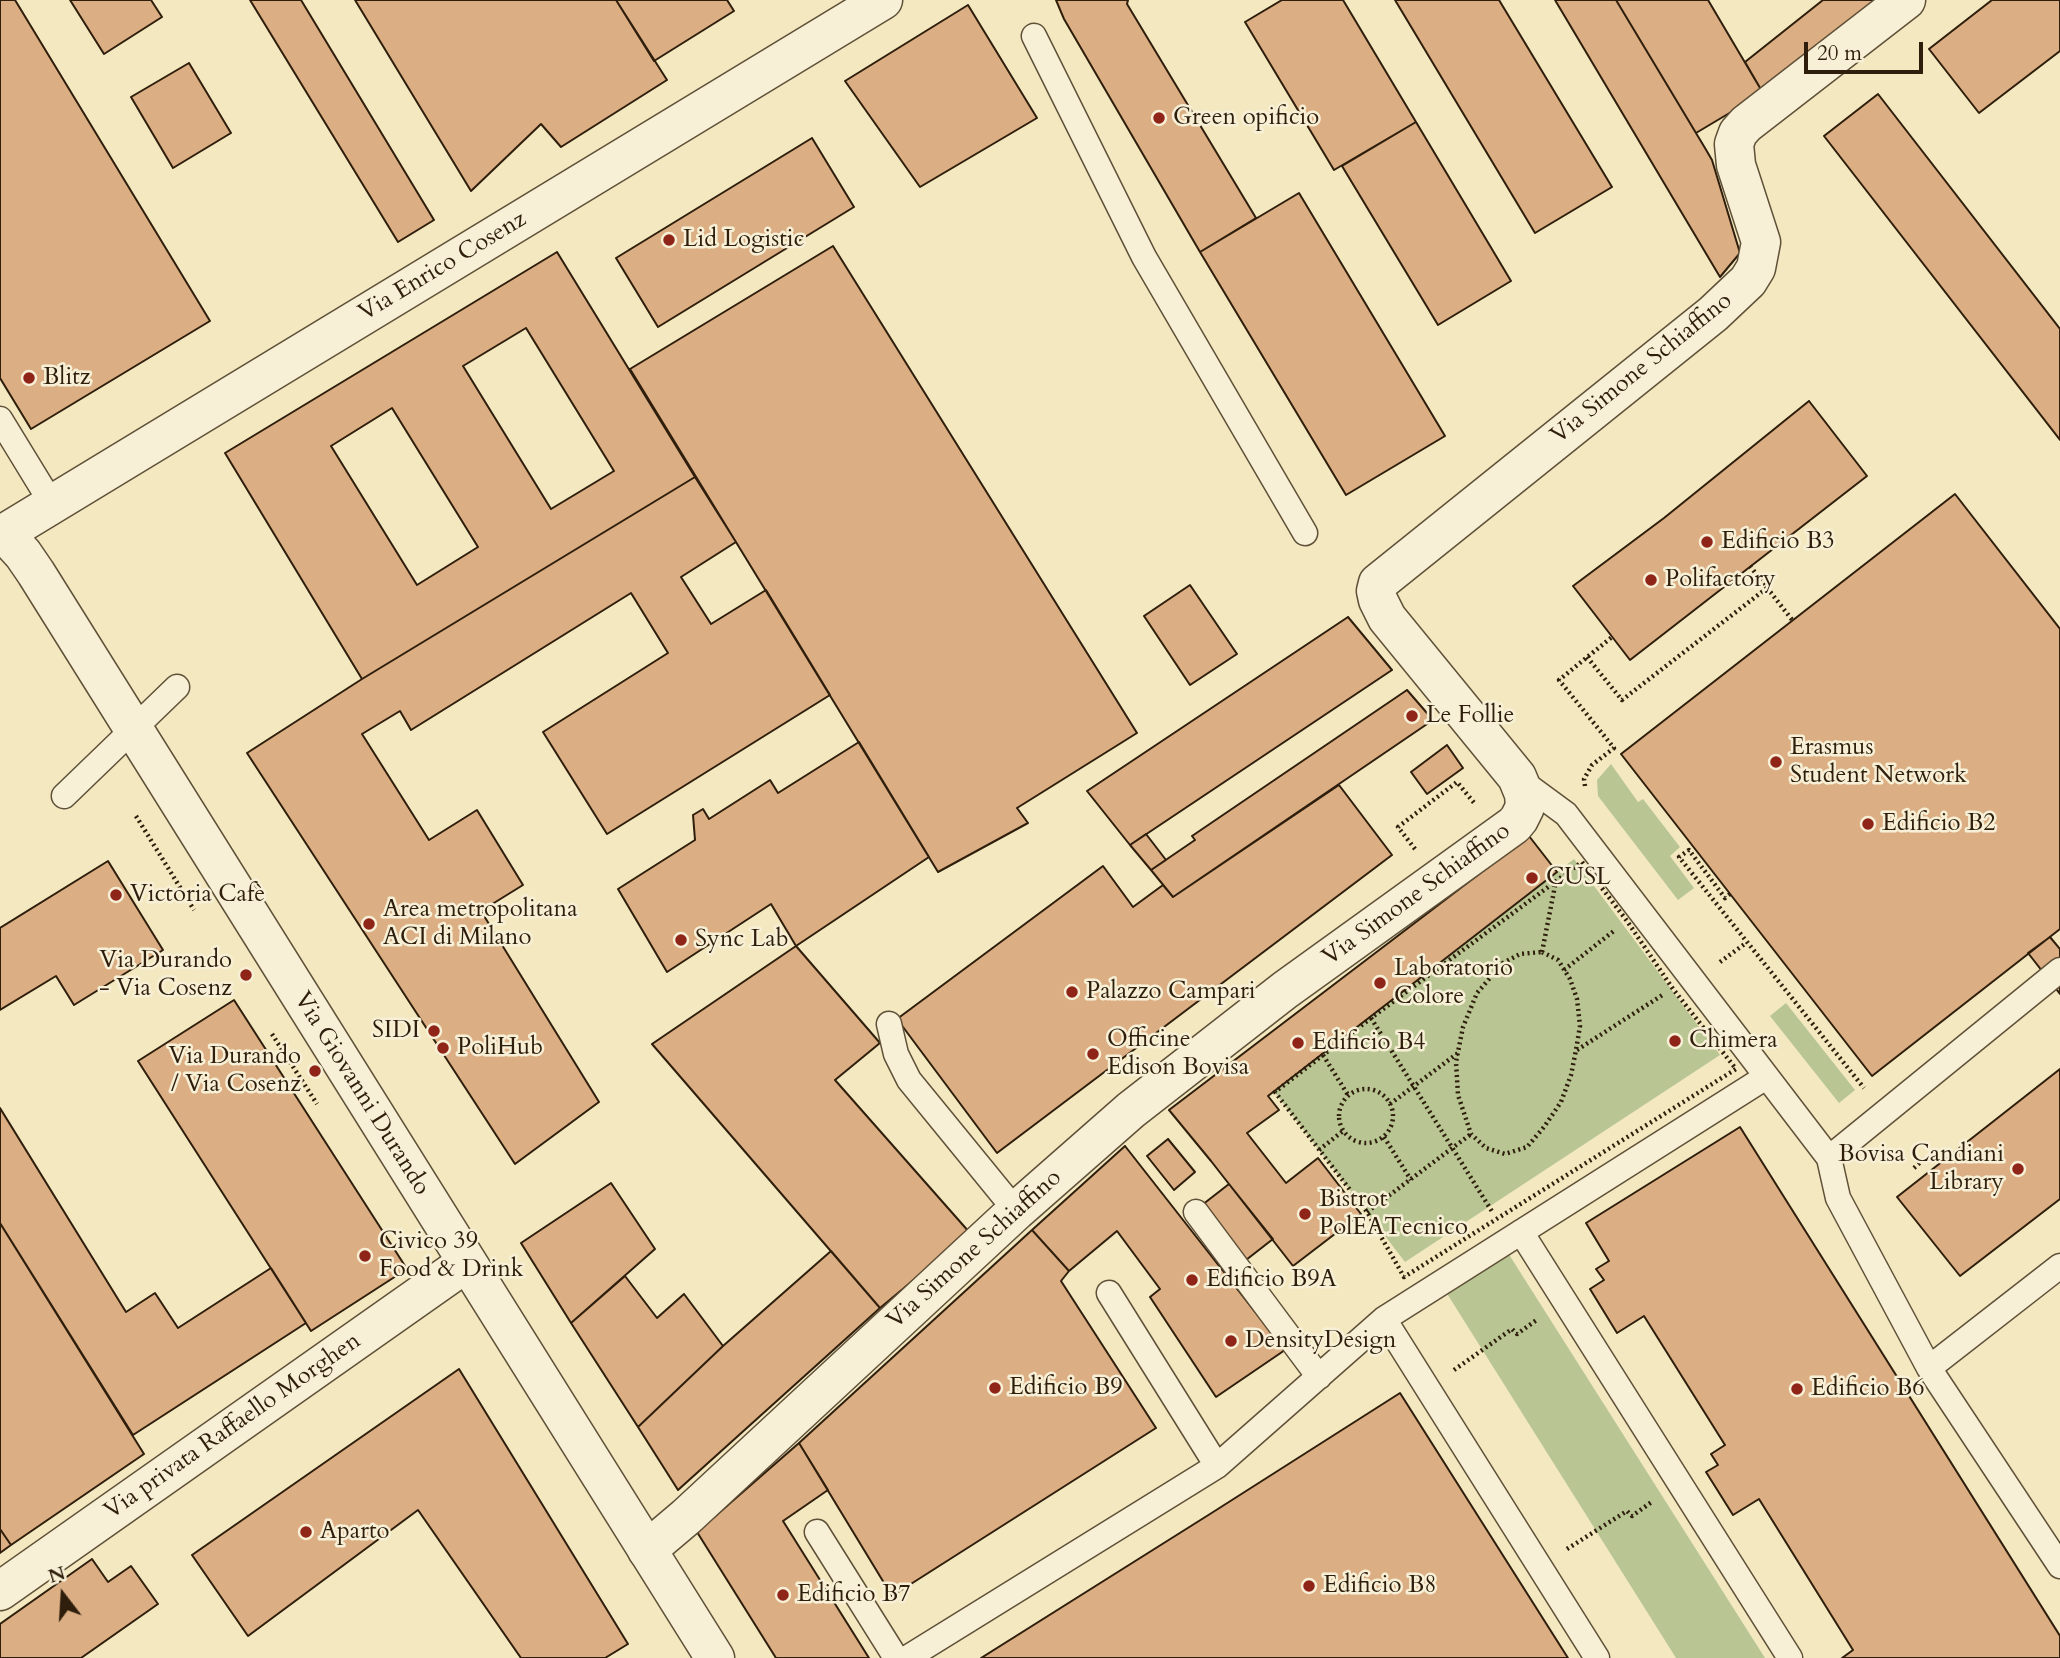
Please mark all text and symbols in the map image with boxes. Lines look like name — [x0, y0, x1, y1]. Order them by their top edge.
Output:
scale bar — [1808, 28, 1927, 72]
text: 20 m — [1817, 39, 1862, 68]
place label: Green opificio — [1173, 104, 1319, 132]
marker: Green opificio — [1151, 110, 1167, 126]
street label: Via Enrico Cosenz — [354, 206, 532, 328]
place label: Lid Logistic — [683, 226, 804, 254]
marker: Lid Logistic — [661, 232, 677, 248]
street label: Via Simone Schiaffino — [1546, 287, 1738, 451]
place label: Blitz — [43, 364, 90, 392]
marker: Blitz — [21, 370, 37, 386]
place label: Edificio B3 — [1721, 528, 1835, 556]
marker: Edificio B3 — [1699, 534, 1715, 550]
place label: Polifactory — [1665, 566, 1776, 594]
marker: Polifactory — [1643, 572, 1659, 588]
place label: Le Follie — [1426, 702, 1514, 730]
marker: Le Follie — [1404, 708, 1420, 724]
place label: Erasmus Student Network — [1790, 734, 1967, 790]
marker: Erasmus Student Network — [1768, 754, 1784, 770]
place label: Edificio B2 — [1882, 810, 1996, 838]
marker: Edificio B2 — [1860, 816, 1876, 832]
street label: Via Simone Schiaffino — [1318, 817, 1516, 973]
place label: CUSL — [1546, 864, 1610, 892]
marker: CUSL — [1524, 870, 1540, 886]
place label: Victoria Cafè — [130, 881, 265, 909]
marker: Victoria Cafè — [108, 887, 124, 903]
place label: Area metropolitana ACI di Milano — [383, 896, 578, 952]
marker: Area metropolitana ACI di Milano — [361, 916, 377, 932]
place label: Sync Lab — [695, 926, 789, 954]
marker: Sync Lab — [673, 932, 689, 948]
place label: Via Durando - Via Cosenz — [99, 947, 232, 1003]
place label: Laboratorio Colore — [1394, 955, 1513, 1011]
marker: Via Durando - Via Cosenz — [238, 967, 254, 983]
marker: Laboratorio Colore — [1372, 975, 1388, 991]
place label: Palazzo Campari — [1086, 978, 1256, 1006]
marker: Palazzo Campari — [1064, 984, 1080, 1000]
street label: Via Giovanni Durando — [287, 987, 435, 1201]
place label: SIDI — [372, 1017, 420, 1045]
marker: SIDI — [426, 1023, 442, 1039]
place label: Officine Edison Bovisa — [1107, 1026, 1249, 1082]
place label: Chimera — [1689, 1027, 1778, 1055]
place label: Edificio B4 — [1312, 1029, 1426, 1057]
marker: Chimera — [1667, 1033, 1683, 1049]
place label: PoliHub — [457, 1034, 543, 1062]
marker: Edificio B4 — [1290, 1035, 1306, 1051]
marker: PoliHub — [435, 1040, 451, 1056]
place label: Via Durando / Via Cosenz — [169, 1043, 301, 1099]
marker: Officine Edison Bovisa — [1085, 1046, 1101, 1062]
marker: Via Durando / Via Cosenz — [307, 1063, 323, 1079]
place label: Bovisa Candiani Library — [1838, 1141, 2004, 1197]
marker: Bovisa Candiani Library — [2010, 1161, 2026, 1177]
street label: Via Simone Schiaffino — [882, 1164, 1068, 1336]
place label: Bistrot PolEATecnico — [1319, 1186, 1468, 1242]
marker: Bistrot PolEATecnico — [1297, 1206, 1313, 1222]
place label: Civico 39 Food & Drink — [379, 1228, 524, 1284]
marker: Civico 39 Food & Drink — [357, 1248, 373, 1264]
place label: Edificio B9A — [1206, 1266, 1337, 1294]
marker: Edificio B9A — [1184, 1272, 1200, 1288]
street label: Via privata Raffaello Morghen — [99, 1327, 367, 1527]
place label: DensityDesign — [1245, 1327, 1396, 1355]
marker: DensityDesign — [1223, 1333, 1239, 1349]
place label: Edificio B9 — [1009, 1374, 1123, 1402]
place label: Edificio B6 — [1811, 1375, 1925, 1403]
marker: Edificio B9 — [987, 1380, 1003, 1396]
marker: Edificio B6 — [1789, 1381, 1805, 1397]
place label: Aparto — [320, 1518, 390, 1546]
marker: Aparto — [298, 1524, 314, 1540]
north arrow — [28, 1560, 98, 1630]
text: N — [45, 1560, 69, 1590]
place label: Edificio B8 — [1323, 1572, 1437, 1600]
marker: Edificio B8 — [1301, 1578, 1317, 1594]
place label: Edificio B7 — [797, 1581, 911, 1609]
marker: Edificio B7 — [775, 1587, 791, 1603]

